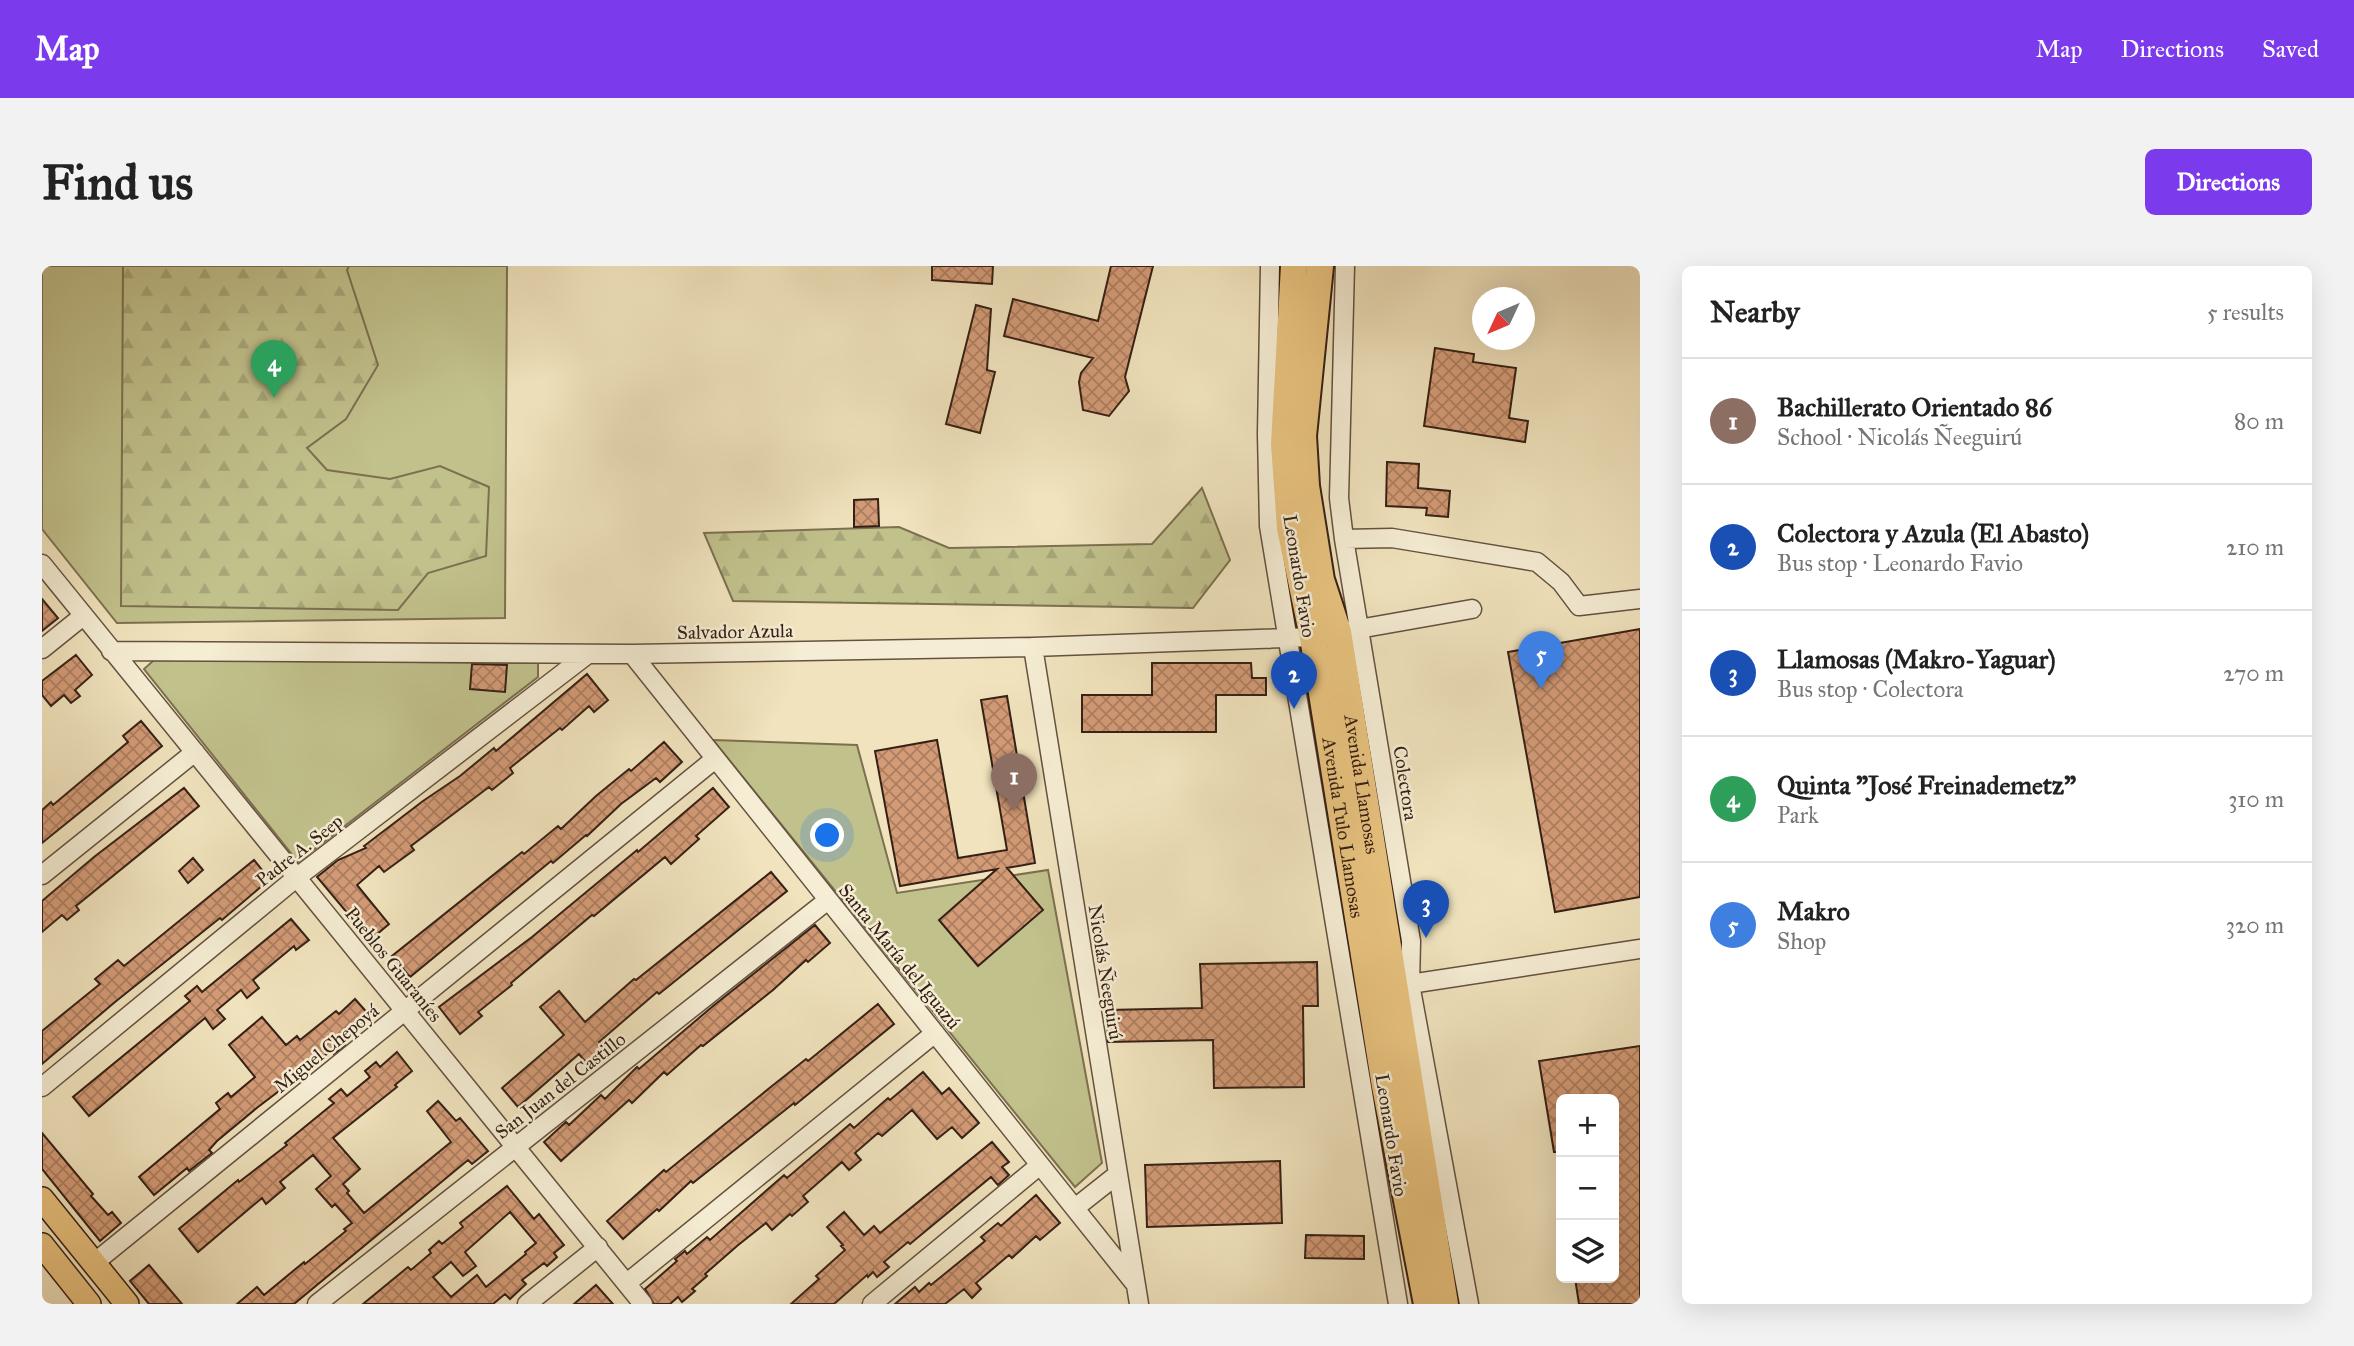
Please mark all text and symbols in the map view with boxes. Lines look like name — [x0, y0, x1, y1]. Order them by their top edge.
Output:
text: Map — [35, 29, 99, 69]
text: Map — [2036, 34, 2083, 64]
text: Directions — [2121, 34, 2224, 64]
text: Saved — [2262, 34, 2319, 64]
button: Directions — [2145, 149, 2312, 215]
text: Find us — [42, 153, 193, 212]
north arrow — [1472, 287, 1535, 350]
text: Nearby — [1710, 294, 1800, 330]
text: 5 results — [2207, 298, 2284, 326]
pin: 4 — [251, 340, 297, 398]
text: Bachillerato Orientado 86 — [1777, 391, 2052, 423]
text: 1 — [1728, 407, 1738, 435]
text: 80 m — [2234, 407, 2284, 435]
text: School · Nicolás Ñeeguirú — [1777, 423, 2022, 451]
street label: Leonardo Favio — [1278, 513, 1321, 639]
text: Colectora y Azula (El Abasto) — [1777, 517, 2089, 549]
text: 2 — [1727, 533, 1739, 561]
text: 210 m — [2226, 533, 2284, 561]
text: Bus stop · Leonardo Favio — [1777, 549, 2023, 577]
street label: Salvador Azula — [677, 619, 794, 644]
pin: 5 — [1518, 631, 1564, 689]
text: Llamosas (Makro-Yaguar) — [1777, 643, 2056, 675]
pin: 2 — [1271, 651, 1317, 709]
text: 3 — [1728, 659, 1738, 687]
text: 270 m — [2223, 659, 2284, 687]
text: Bus stop · Colectora — [1777, 675, 1963, 703]
street label: Avenida Llamosas — [1339, 712, 1384, 856]
street label: Avenida Tulo Llamosas — [1317, 735, 1369, 920]
street label: Colectora — [1388, 744, 1423, 823]
pin: 1 — [991, 753, 1037, 811]
text: Quinta "José Freinademetz" — [1777, 769, 2076, 801]
text: 4 — [1727, 785, 1739, 813]
text: 310 m — [2228, 785, 2284, 813]
text: Park — [1777, 801, 1819, 829]
street label: Padre A. Seep — [251, 809, 347, 892]
your location — [810, 818, 844, 852]
street label: Santa María del Iguazú — [833, 879, 965, 1034]
pin: 3 — [1403, 880, 1449, 938]
text: Makro — [1777, 895, 1850, 927]
street label: Pueblos Guaraníes — [340, 902, 447, 1027]
street label: Nicolás Ñeeguirú — [1082, 903, 1128, 1041]
text: 5 — [1728, 911, 1738, 939]
text: 320 m — [2226, 911, 2284, 939]
text: Shop — [1777, 927, 1826, 955]
street label: Miguel Chepoyá — [269, 998, 385, 1099]
street label: San Juan del Castillo — [490, 1027, 631, 1144]
street label: Leonardo Favio — [1370, 1072, 1413, 1198]
map controls — [1556, 1094, 1619, 1283]
button: + — [1556, 1094, 1619, 1157]
button: − — [1556, 1157, 1619, 1220]
button: layers — [1556, 1220, 1619, 1283]

